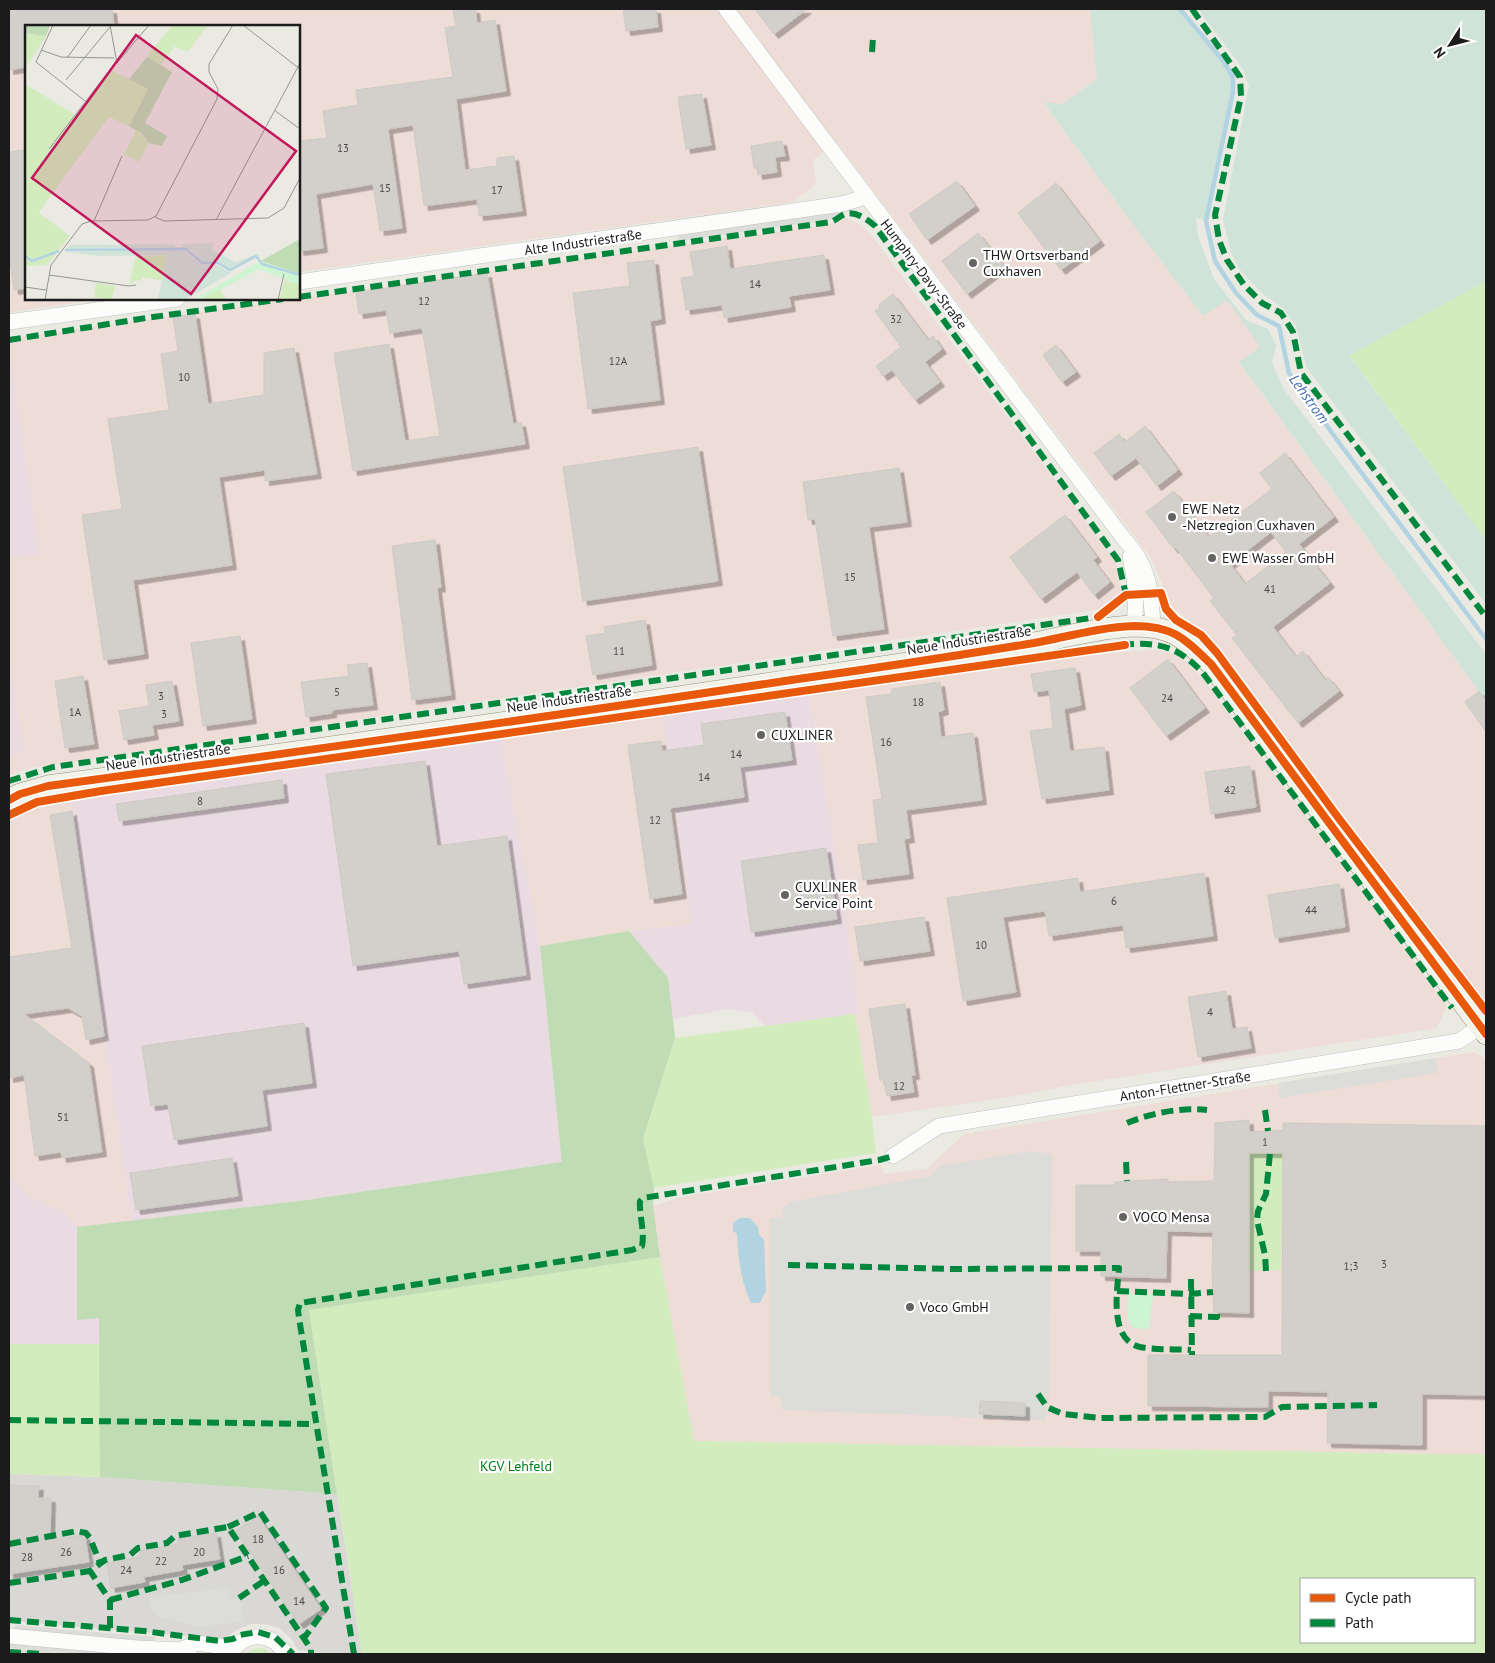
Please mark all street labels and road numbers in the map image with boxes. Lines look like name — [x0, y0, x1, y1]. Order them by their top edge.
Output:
street label: Humphry-Davy-Straße — [877, 215, 971, 333]
street label: Alte Industriestraße — [523, 225, 643, 259]
street label: Neue Industriestraße — [905, 621, 1033, 659]
street label: Neue Industriestraße — [505, 681, 633, 717]
street label: Neue Industriestraße — [104, 739, 232, 775]
street label: Anton-Flettner-Straße — [1118, 1067, 1252, 1105]

